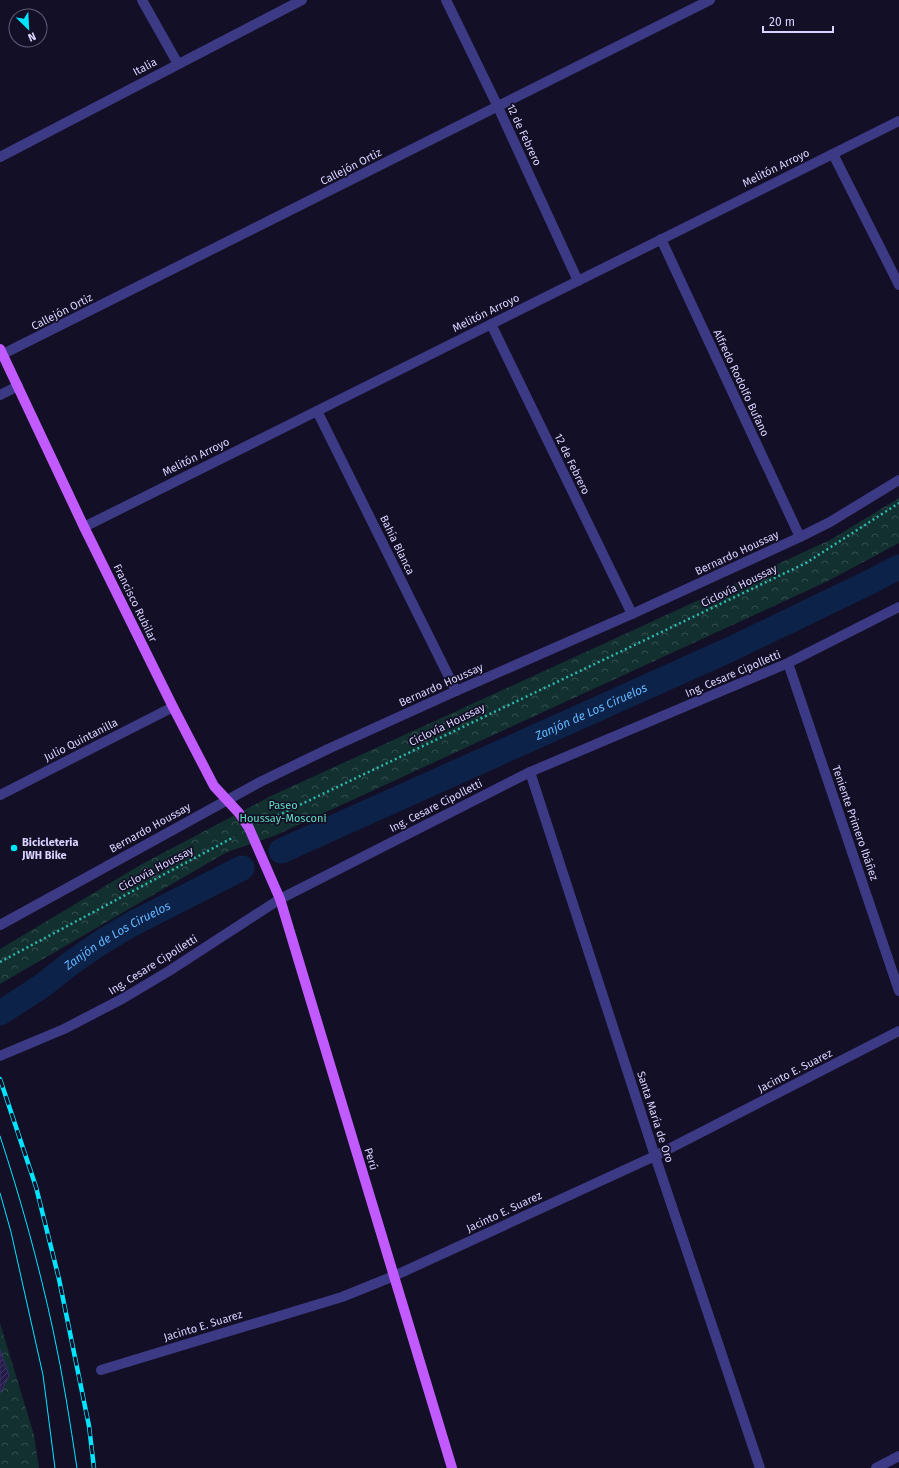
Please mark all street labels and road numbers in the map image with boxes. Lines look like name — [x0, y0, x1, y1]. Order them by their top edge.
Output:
street label: Italia — [131, 55, 159, 79]
street label: 12 de Febrero — [504, 102, 544, 168]
street label: Callejón Ortiz — [318, 146, 384, 188]
street label: Melitón Arroyo — [740, 146, 812, 190]
street label: Callejón Ortiz — [29, 291, 95, 333]
street label: Melitón Arroyo — [450, 291, 522, 335]
street label: Alfredo Rodolfo Bufano — [710, 327, 772, 439]
street label: 12 de Febrero — [552, 431, 592, 497]
street label: Melitón Arroyo — [160, 435, 232, 479]
street label: Bahía Blanca — [377, 513, 417, 577]
street label: Bernardo Houssay — [693, 528, 781, 578]
street label: Francisco Rubilar — [110, 562, 160, 645]
street label: Ciclovía Houssay — [699, 562, 780, 610]
street label: Ing. Cesare Cipolletti — [683, 648, 783, 700]
street label: Bernardo Houssay — [397, 660, 486, 709]
street label: Ciclovía Houssay — [407, 701, 488, 749]
street label: Julio Quintanilla — [42, 716, 120, 764]
street label: Teniente Primero Ibáñez — [829, 764, 881, 882]
street label: Ing. Cesare Cipolletti — [387, 777, 485, 835]
street label: Bernardo Houssay — [107, 800, 193, 856]
street label: Ciclovía Houssay — [116, 843, 196, 894]
street label: Ing. Cesare Cipolletti — [106, 932, 200, 998]
street label: Jacinto E. Suarez — [756, 1047, 835, 1095]
street label: Santa María de Oro — [634, 1070, 676, 1164]
street label: Perú — [361, 1146, 381, 1172]
street label: Jacinto E. Suarez — [464, 1189, 544, 1235]
street label: Jacinto E. Suarez — [162, 1308, 244, 1344]

